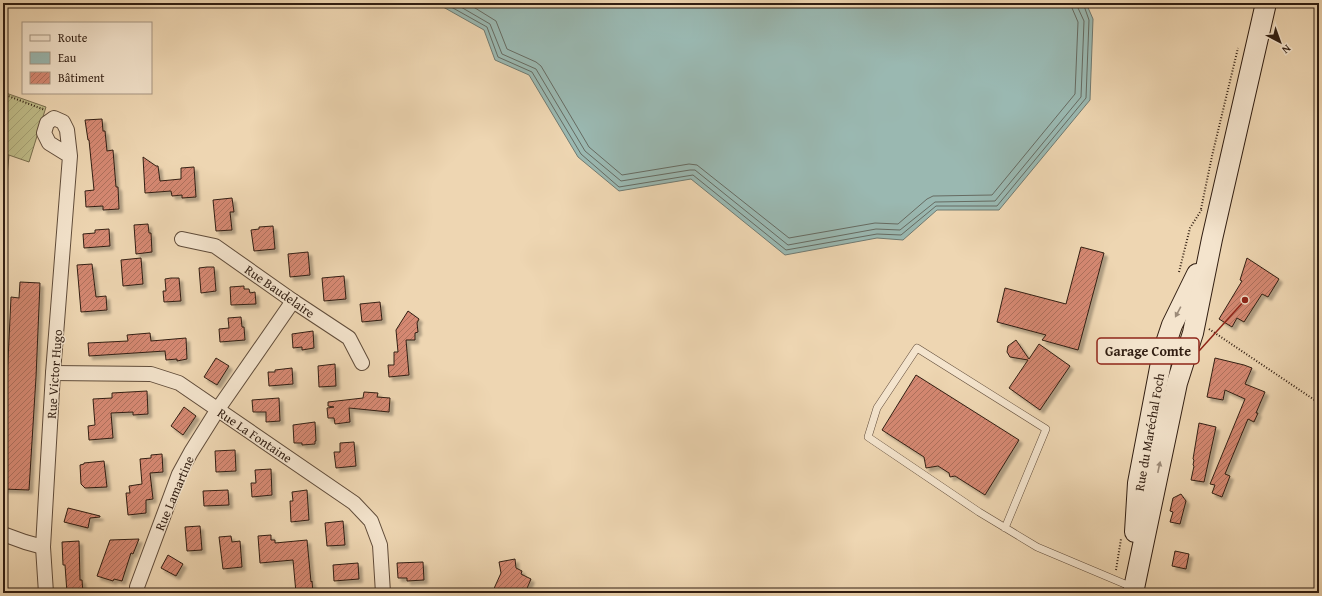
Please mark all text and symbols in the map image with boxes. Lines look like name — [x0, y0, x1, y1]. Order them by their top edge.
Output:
legend — [22, 22, 152, 94]
north arrow — [1260, 22, 1300, 62]
text: Route — [58, 29, 88, 46]
text: N — [1278, 41, 1295, 58]
text: Eau — [58, 49, 77, 66]
text: Bâtiment — [58, 69, 105, 86]
street label: Rue Baudelaire — [241, 260, 319, 323]
one-way arrow — [1175, 307, 1182, 318]
street label: Rue Victor Hugo — [42, 328, 67, 419]
callout: Garage Comte — [1097, 338, 1199, 364]
text: Garage Comte — [1105, 341, 1191, 361]
street label: Rue du Maréchal Foch — [1130, 371, 1169, 493]
street label: Rue La Fontaine — [214, 403, 296, 467]
street label: Rue Lamartine — [150, 453, 199, 534]
one-way arrow — [1157, 461, 1163, 473]

